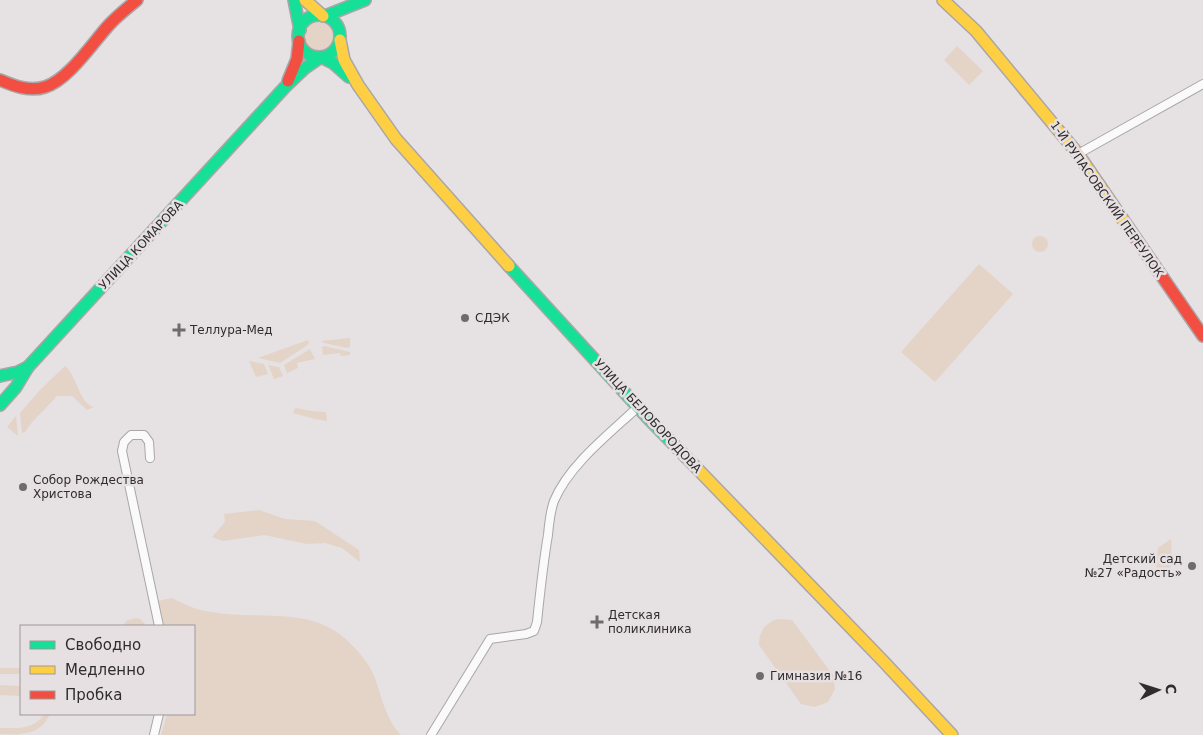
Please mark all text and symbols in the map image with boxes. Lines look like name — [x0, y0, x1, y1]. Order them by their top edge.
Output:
street label: 1-Й РУПАСОВСКИЙ ПЕРЕУЛОК — [1048, 118, 1167, 280]
street label: УЛИЦА КОМАРОВА — [96, 197, 186, 292]
place label: СДЭК — [475, 311, 510, 325]
marker: СДЭК — [459, 312, 471, 324]
marker: Теллура-Мед — [172, 323, 186, 337]
place label: Теллура-Мед — [189, 323, 273, 337]
street label: УЛИЦА БЕЛОБОРОДОВА — [592, 356, 705, 476]
place label: Собор Рождества Христова — [33, 473, 144, 501]
marker: Собор Рождества Христова — [17, 481, 29, 493]
place label: Детский сад №27 «Радость» — [1085, 552, 1182, 580]
marker: Детский сад №27 «Радость» — [1186, 560, 1198, 572]
place label: Детская поликлиника — [608, 608, 692, 636]
marker: Детская поликлиника — [590, 615, 604, 629]
legend — [20, 625, 195, 715]
text: Свободно — [65, 636, 141, 654]
text: Медленно — [65, 661, 145, 679]
north arrow — [1133, 665, 1183, 715]
place label: Гимназия №16 — [770, 669, 862, 683]
marker: Гимназия №16 — [754, 670, 766, 682]
text: С — [1163, 683, 1179, 695]
text: Пробка — [65, 686, 122, 704]

